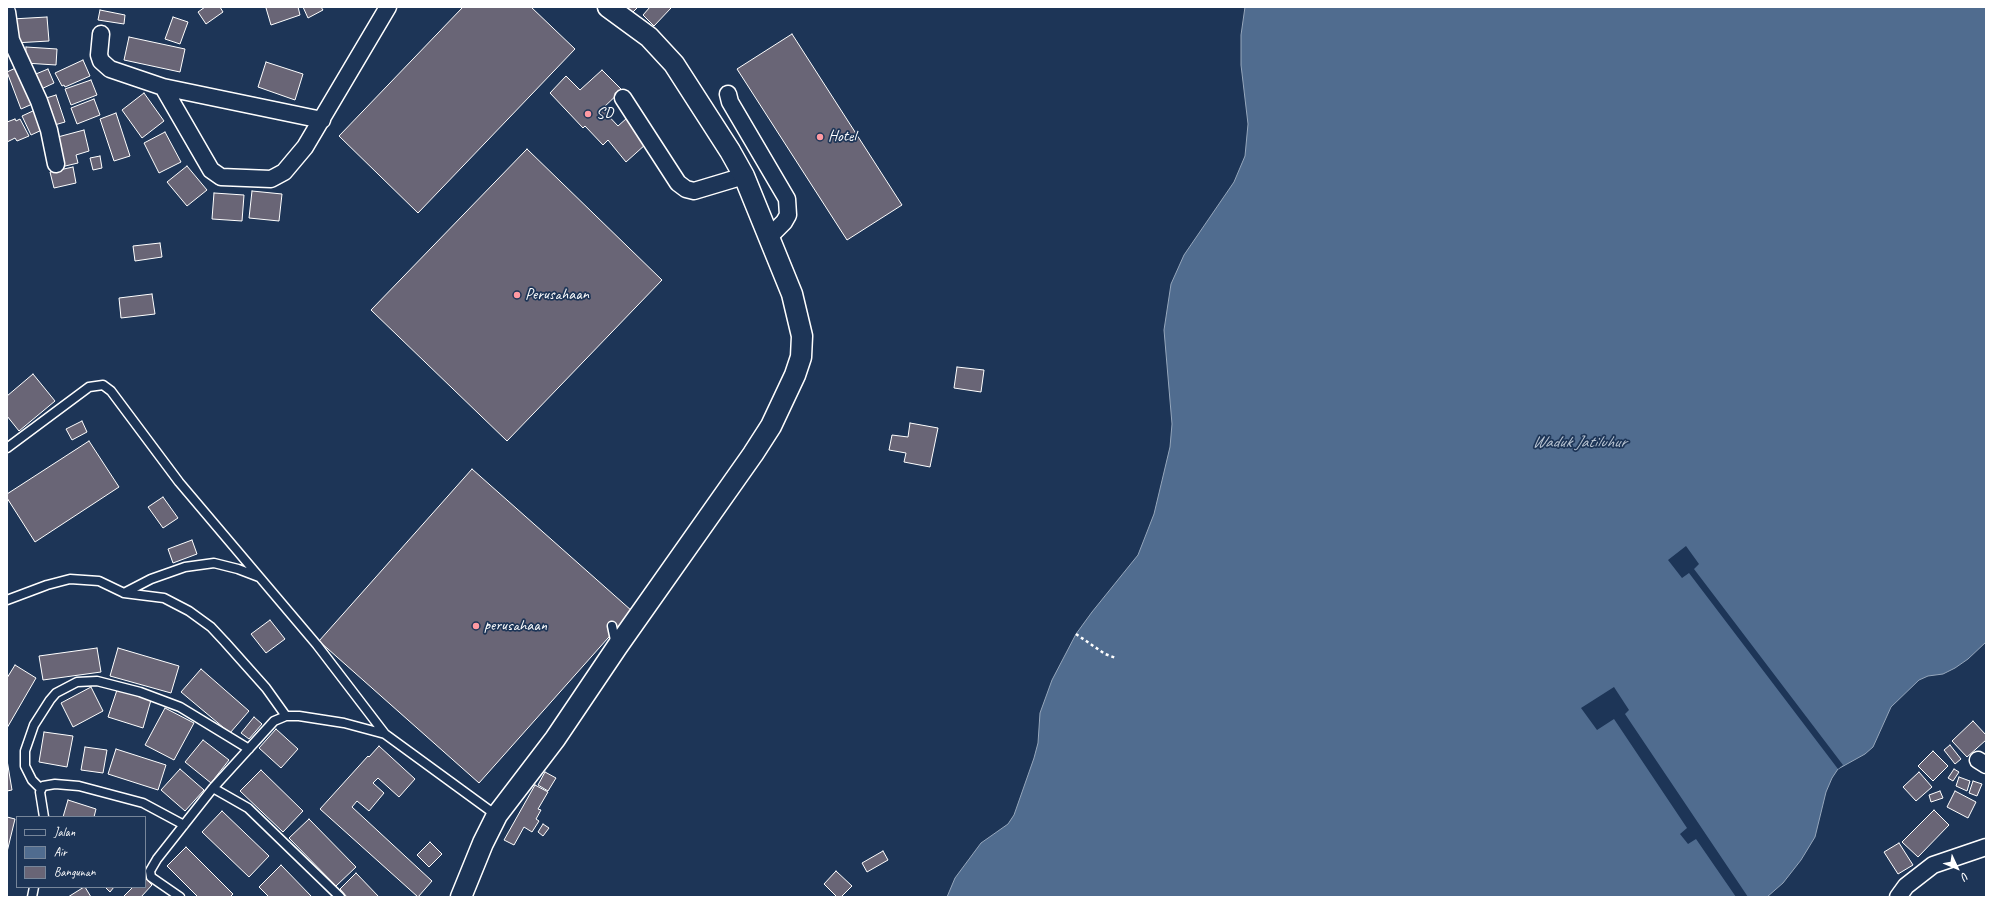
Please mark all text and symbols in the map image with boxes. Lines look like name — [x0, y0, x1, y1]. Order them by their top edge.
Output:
place label: SD — [596, 104, 613, 124]
marker: SD — [583, 109, 593, 119]
place label: Hotel — [828, 127, 856, 147]
marker: Hotel — [815, 132, 825, 142]
place label: Perusahaan — [525, 285, 589, 305]
marker: Perusahaan — [512, 290, 522, 300]
water label: Waduk Jatiluhur — [1532, 433, 1626, 453]
place label: perusahaan — [484, 616, 547, 636]
marker: perusahaan — [471, 621, 481, 631]
legend — [16, 816, 146, 888]
text: Jalan — [54, 824, 75, 840]
text: Air — [54, 844, 67, 860]
north arrow — [1937, 848, 1977, 888]
text: Bangunan — [54, 864, 95, 880]
text: U — [1959, 870, 1973, 883]

